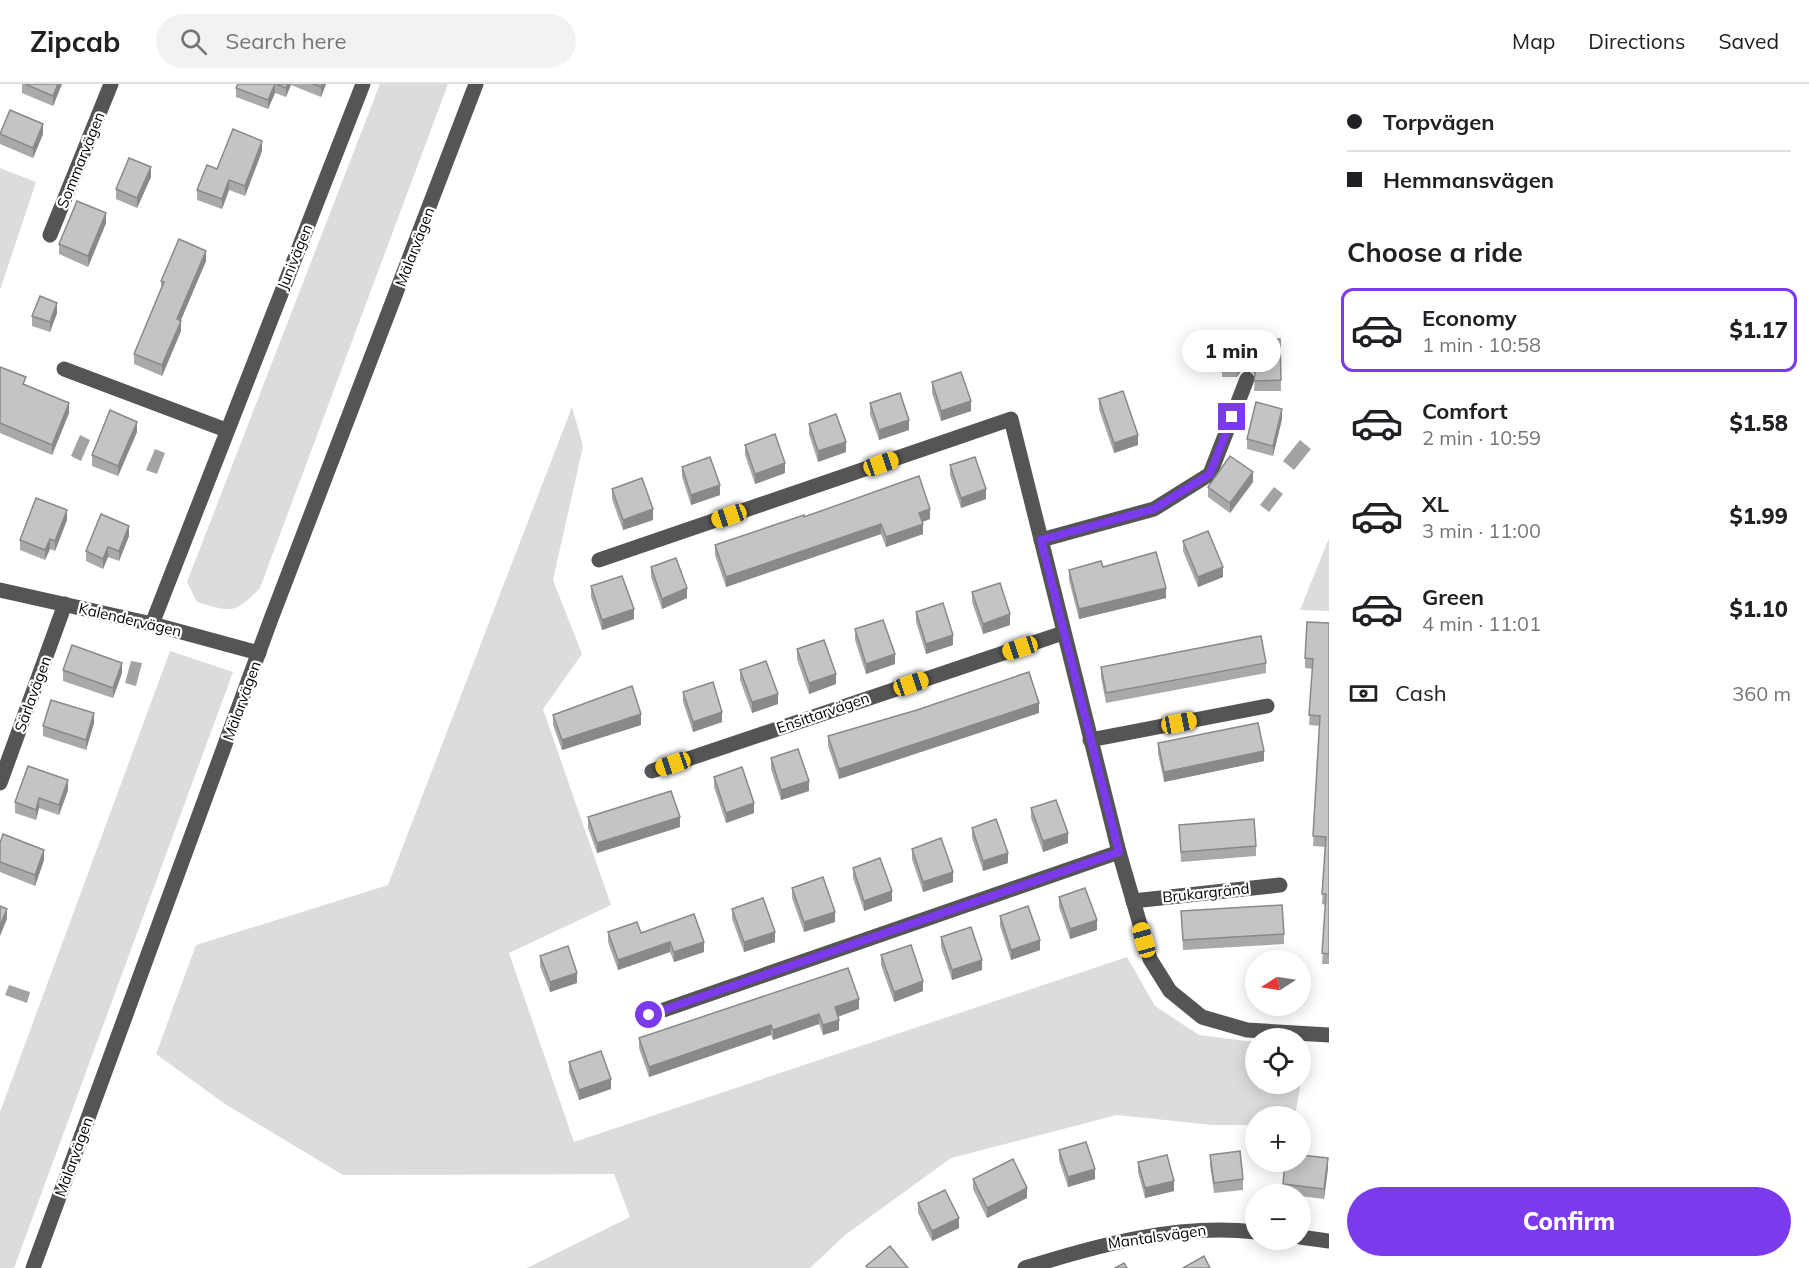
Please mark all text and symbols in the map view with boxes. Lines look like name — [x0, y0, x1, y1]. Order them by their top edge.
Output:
search box — [156, 14, 576, 68]
text: Zipcab — [30, 24, 120, 59]
icon: search — [177, 25, 210, 58]
text: Search here — [225, 27, 346, 55]
text: Map — [1512, 28, 1555, 54]
text: Directions — [1588, 28, 1685, 54]
text: Saved — [1718, 28, 1779, 54]
text: Torpvägen — [1383, 108, 1495, 136]
street label: Sommarvägen — [53, 109, 108, 211]
text: Hemmansvägen — [1383, 166, 1554, 194]
street label: Mälarvägen — [391, 205, 438, 289]
street label: Junivägen — [273, 221, 316, 292]
text: Choose a ride — [1347, 235, 1523, 269]
icon: car — [1350, 303, 1404, 357]
text: Economy — [1422, 304, 1517, 332]
text: $1.17 — [1729, 316, 1788, 344]
callout: 1 min — [1182, 330, 1282, 372]
text: 1 min · 10:58 — [1422, 332, 1541, 357]
text: 1 min — [1205, 338, 1258, 363]
icon: car — [1350, 396, 1404, 450]
text: Comfort — [1422, 397, 1508, 425]
route end — [1218, 403, 1245, 430]
text: $1.58 — [1729, 409, 1788, 437]
text: 2 min · 10:59 — [1422, 425, 1541, 450]
car — [861, 450, 901, 478]
icon: car — [1350, 489, 1404, 543]
text: XL — [1422, 490, 1449, 518]
car — [709, 502, 749, 530]
text: $1.99 — [1729, 502, 1788, 530]
text: 3 min · 11:00 — [1422, 518, 1541, 543]
icon: car — [1350, 582, 1404, 636]
text: Green — [1422, 583, 1484, 611]
text: $1.10 — [1729, 595, 1788, 623]
street label: Kalendervägen — [77, 598, 183, 641]
text: 4 min · 11:01 — [1422, 611, 1541, 636]
car — [1000, 634, 1040, 662]
street label: Särlavägen — [10, 653, 55, 734]
street label: Mälarvägen — [218, 658, 265, 743]
car — [891, 670, 931, 698]
icon: cash — [1347, 677, 1380, 710]
text: Cash — [1395, 679, 1447, 707]
text: 360 m — [1732, 681, 1791, 706]
street label: Ensittarvägen — [774, 688, 872, 737]
car — [1160, 711, 1198, 735]
car — [653, 750, 693, 778]
street label: Brukargränd — [1161, 878, 1250, 907]
car — [1130, 920, 1158, 960]
north arrow — [1245, 950, 1311, 1016]
map controls — [1245, 950, 1311, 1250]
route start — [635, 1001, 662, 1028]
button: locate — [1245, 1028, 1311, 1094]
button: + — [1245, 1106, 1311, 1172]
street label: Mälarvägen — [50, 1114, 97, 1199]
button: − — [1245, 1184, 1311, 1250]
button: Confirm — [1347, 1187, 1791, 1256]
street label: Mantalsvägen — [1107, 1220, 1207, 1253]

